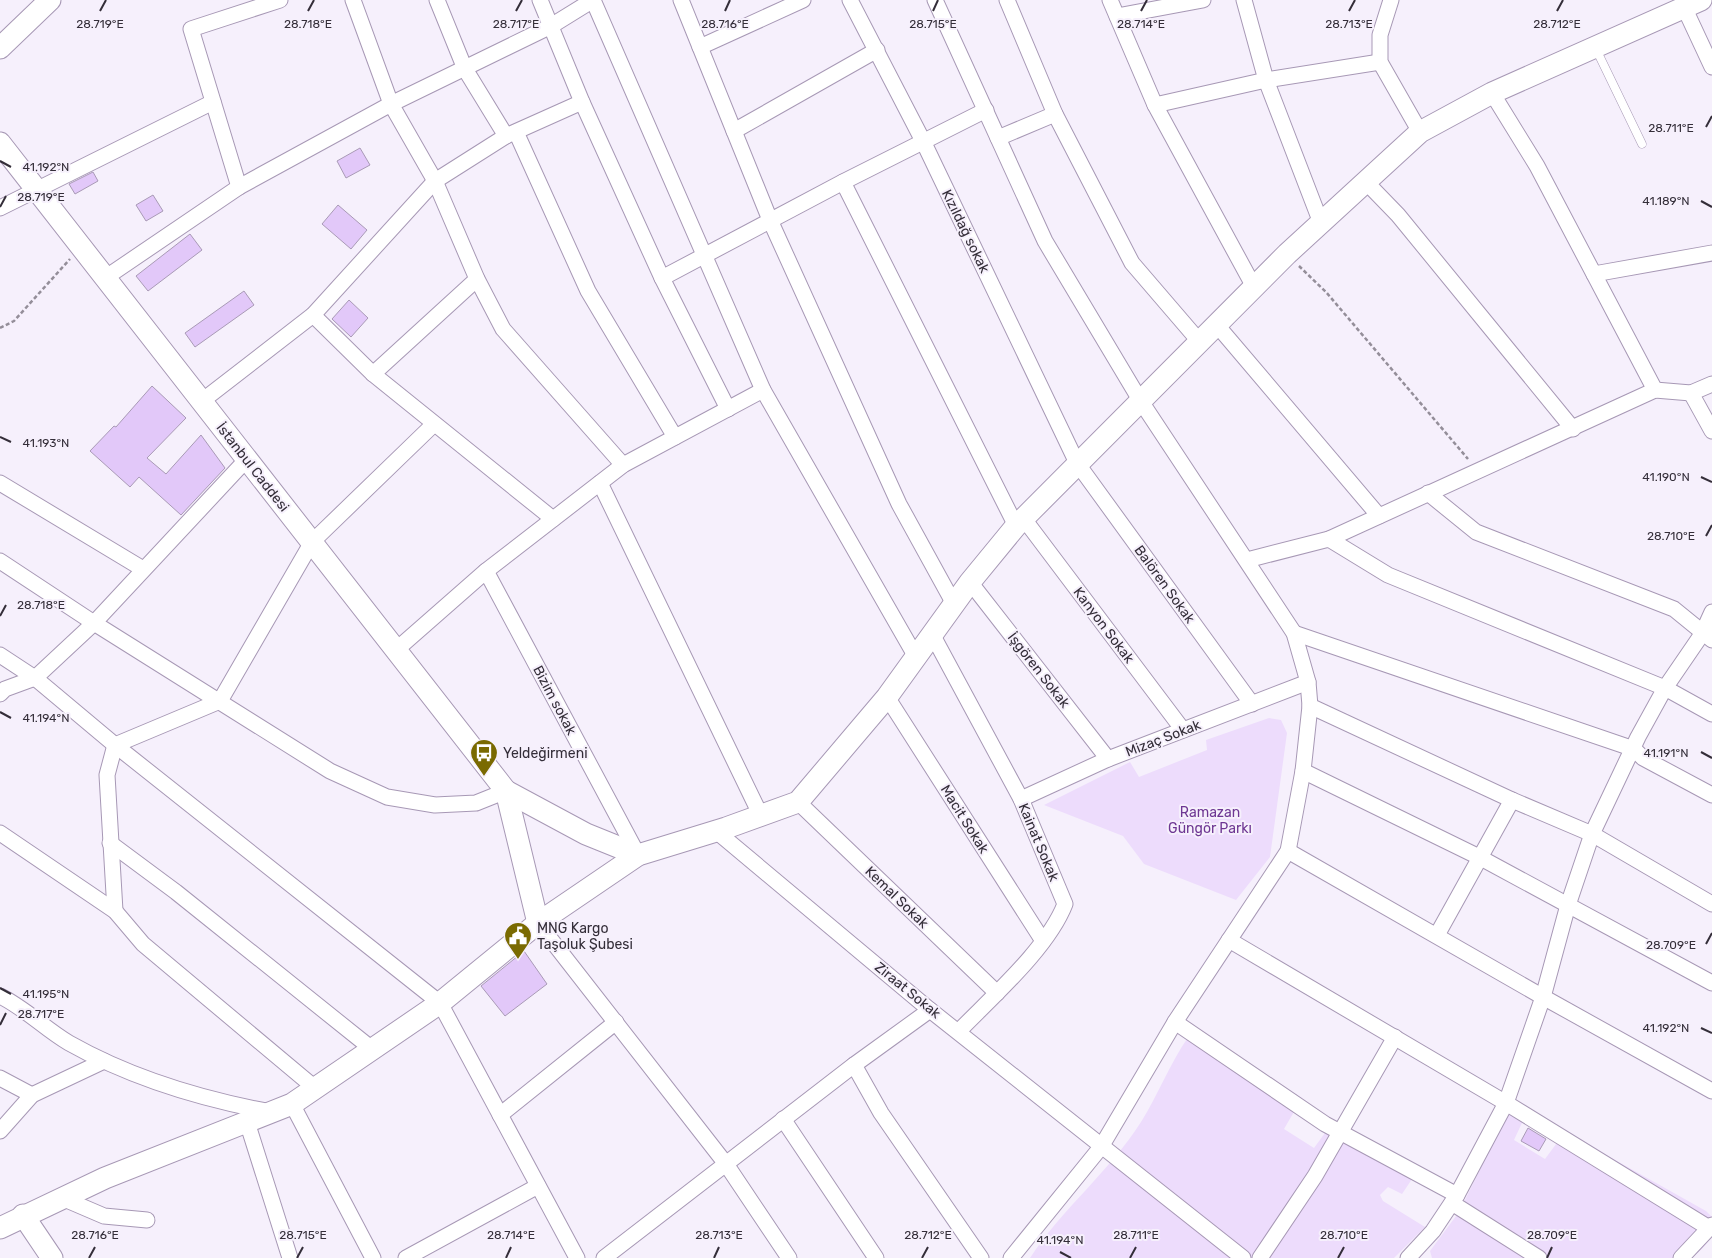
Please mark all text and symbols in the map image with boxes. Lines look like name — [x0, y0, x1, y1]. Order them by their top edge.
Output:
text: 28.719°E — [76, 17, 124, 31]
text: 28.718°E — [284, 17, 332, 31]
text: 28.717°E — [493, 17, 539, 31]
text: 28.716°E — [701, 17, 749, 31]
text: 28.715°E — [909, 17, 957, 31]
text: 28.714°E — [1117, 17, 1165, 31]
text: 28.713°E — [1325, 17, 1373, 31]
text: 28.712°E — [1533, 17, 1581, 31]
text: 28.711°E — [1648, 121, 1694, 135]
text: 41.192°N — [23, 160, 69, 174]
street label: Kızıldağ sokak — [938, 187, 993, 276]
text: 28.719°E — [17, 190, 65, 204]
text: 41.189°N — [1642, 194, 1690, 208]
street label: İstanbul Caddesi — [213, 419, 293, 515]
text: 41.193°N — [23, 436, 69, 450]
text: 41.190°N — [1642, 470, 1690, 484]
text: 28.710°E — [1647, 529, 1695, 543]
street label: Balören Sokak — [1131, 542, 1199, 627]
street label: Kanyon Sokak — [1070, 584, 1138, 667]
text: 28.718°E — [17, 598, 65, 612]
street label: İşgören Sokak — [1004, 629, 1074, 712]
street label: Bizim sokak — [529, 663, 580, 739]
text: 41.194°N — [22, 711, 70, 725]
street label: Mizaç Sokak — [1123, 716, 1204, 761]
bus stop icon: Yeldeğirmeni — [469, 738, 499, 777]
place label: Yeldeğirmeni — [503, 745, 588, 762]
text: 41.191°N — [1644, 746, 1688, 760]
street label: Macit Sokak — [937, 782, 993, 857]
street label: Kainat Sokak — [1014, 801, 1063, 885]
park label: Ramazan Güngör Parkı — [1168, 804, 1252, 837]
street label: Kemal Sokak — [861, 863, 932, 932]
place label: MNG Kargo Taşoluk Şubesi — [537, 920, 633, 953]
public building icon: MNG Kargo Taşoluk Şubesi — [503, 921, 533, 960]
text: 28.709°E — [1646, 938, 1696, 952]
street label: Ziraat Sokak — [871, 959, 945, 1023]
text: 41.195°N — [23, 987, 69, 1001]
text: 28.717°E — [18, 1007, 64, 1021]
text: 41.192°N — [1643, 1021, 1689, 1035]
text: 28.716°E — [71, 1228, 119, 1242]
text: 28.715°E — [279, 1228, 327, 1242]
text: 28.714°E — [487, 1228, 535, 1242]
text: 28.713°E — [695, 1228, 743, 1242]
text: 28.712°E — [904, 1228, 952, 1242]
text: 28.711°E — [1113, 1228, 1159, 1242]
text: 28.710°E — [1320, 1228, 1368, 1242]
text: 28.709°E — [1527, 1228, 1577, 1242]
text: 41.194°N — [1036, 1233, 1084, 1247]

